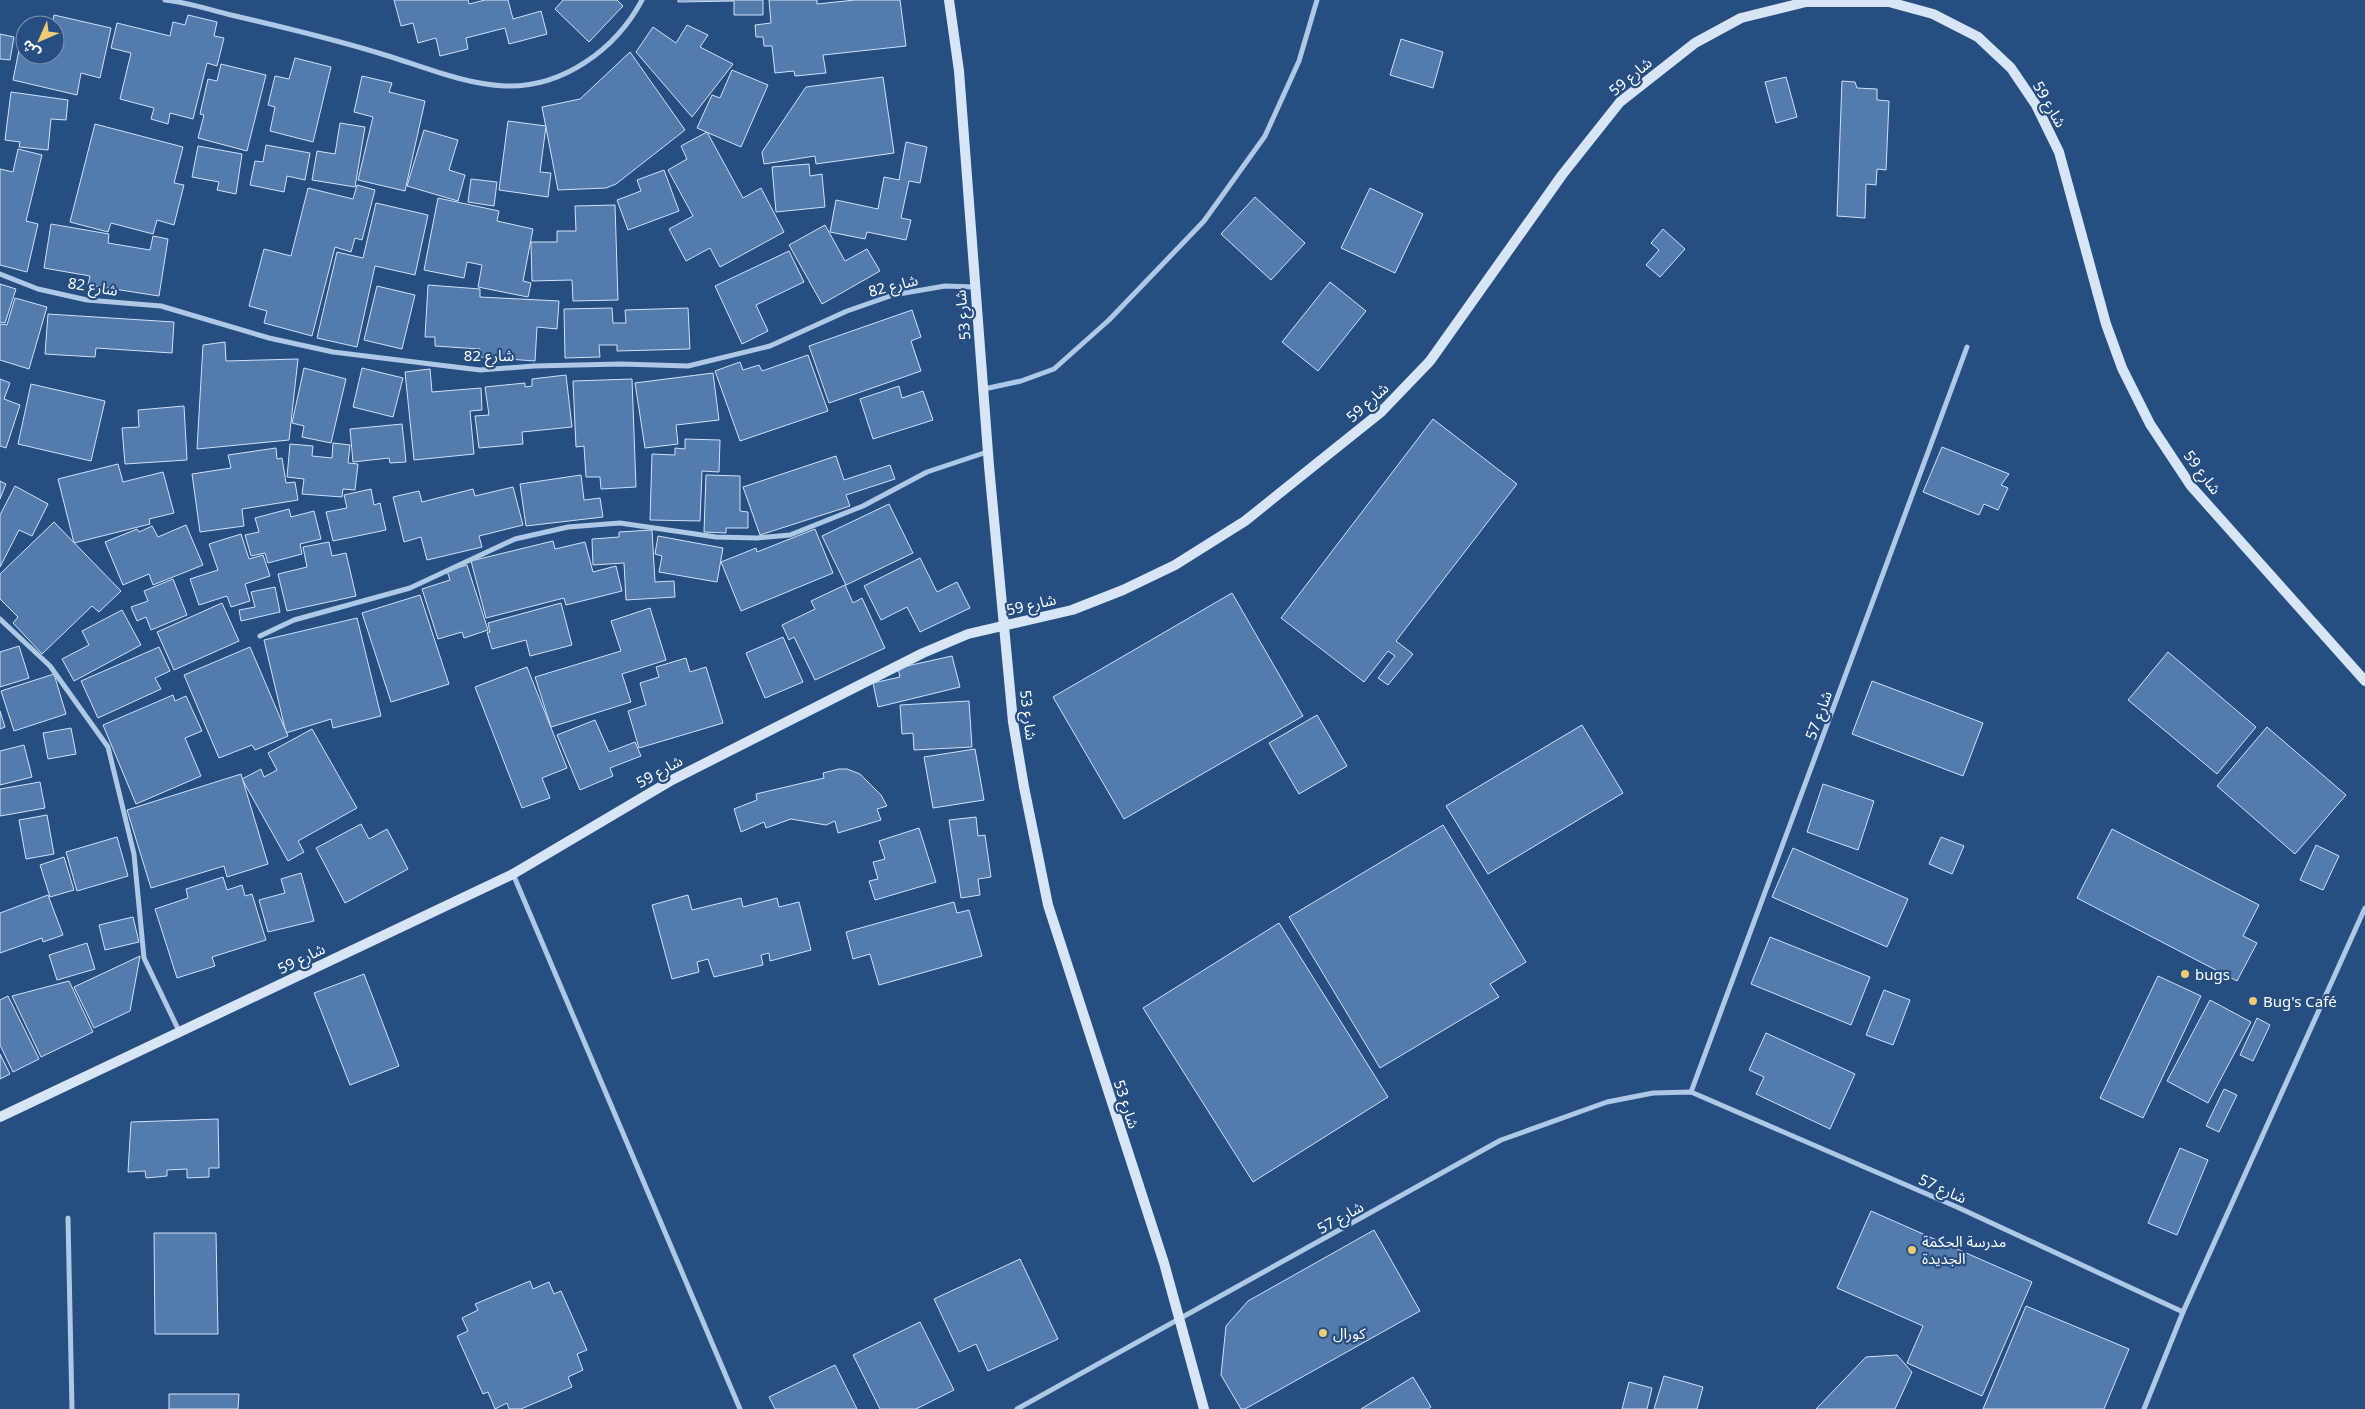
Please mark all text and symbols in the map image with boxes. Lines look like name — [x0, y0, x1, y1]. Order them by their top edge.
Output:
north arrow — [15, 15, 65, 65]
text: ش — [17, 36, 44, 63]
street label: شارع 59 — [1604, 52, 1658, 102]
street label: شارع 59 — [2026, 77, 2071, 132]
street label: شارع 82 — [866, 269, 921, 304]
street label: شارع 82 — [66, 272, 120, 303]
street label: شارع 53 — [949, 288, 978, 341]
street label: شارع 82 — [464, 345, 514, 368]
street label: شارع 59 — [1342, 378, 1395, 428]
street label: شارع 59 — [2177, 446, 2226, 500]
street label: شارع 59 — [1004, 589, 1059, 622]
street label: شارع 57 — [1800, 688, 1839, 743]
street label: شارع 53 — [1013, 689, 1042, 742]
street label: شارع 59 — [632, 750, 688, 795]
street label: شارع 59 — [274, 938, 330, 981]
place label: bugs — [2195, 964, 2230, 984]
marker: bugs — [2179, 968, 2191, 980]
place label: Bug's Café — [2263, 991, 2337, 1011]
marker: Bug's Café — [2247, 995, 2259, 1007]
street label: شارع 53 — [1107, 1077, 1144, 1132]
street label: شارع 57 — [1915, 1169, 1970, 1210]
street label: شارع 57 — [1313, 1196, 1369, 1241]
place label: مدرسة الحكمة الجديدة — [1922, 1231, 2006, 1268]
marker: مدرسة الحكمة الجديدة — [1906, 1244, 1918, 1256]
place label: كورال — [1333, 1323, 1366, 1343]
marker: كورال — [1317, 1327, 1329, 1339]

